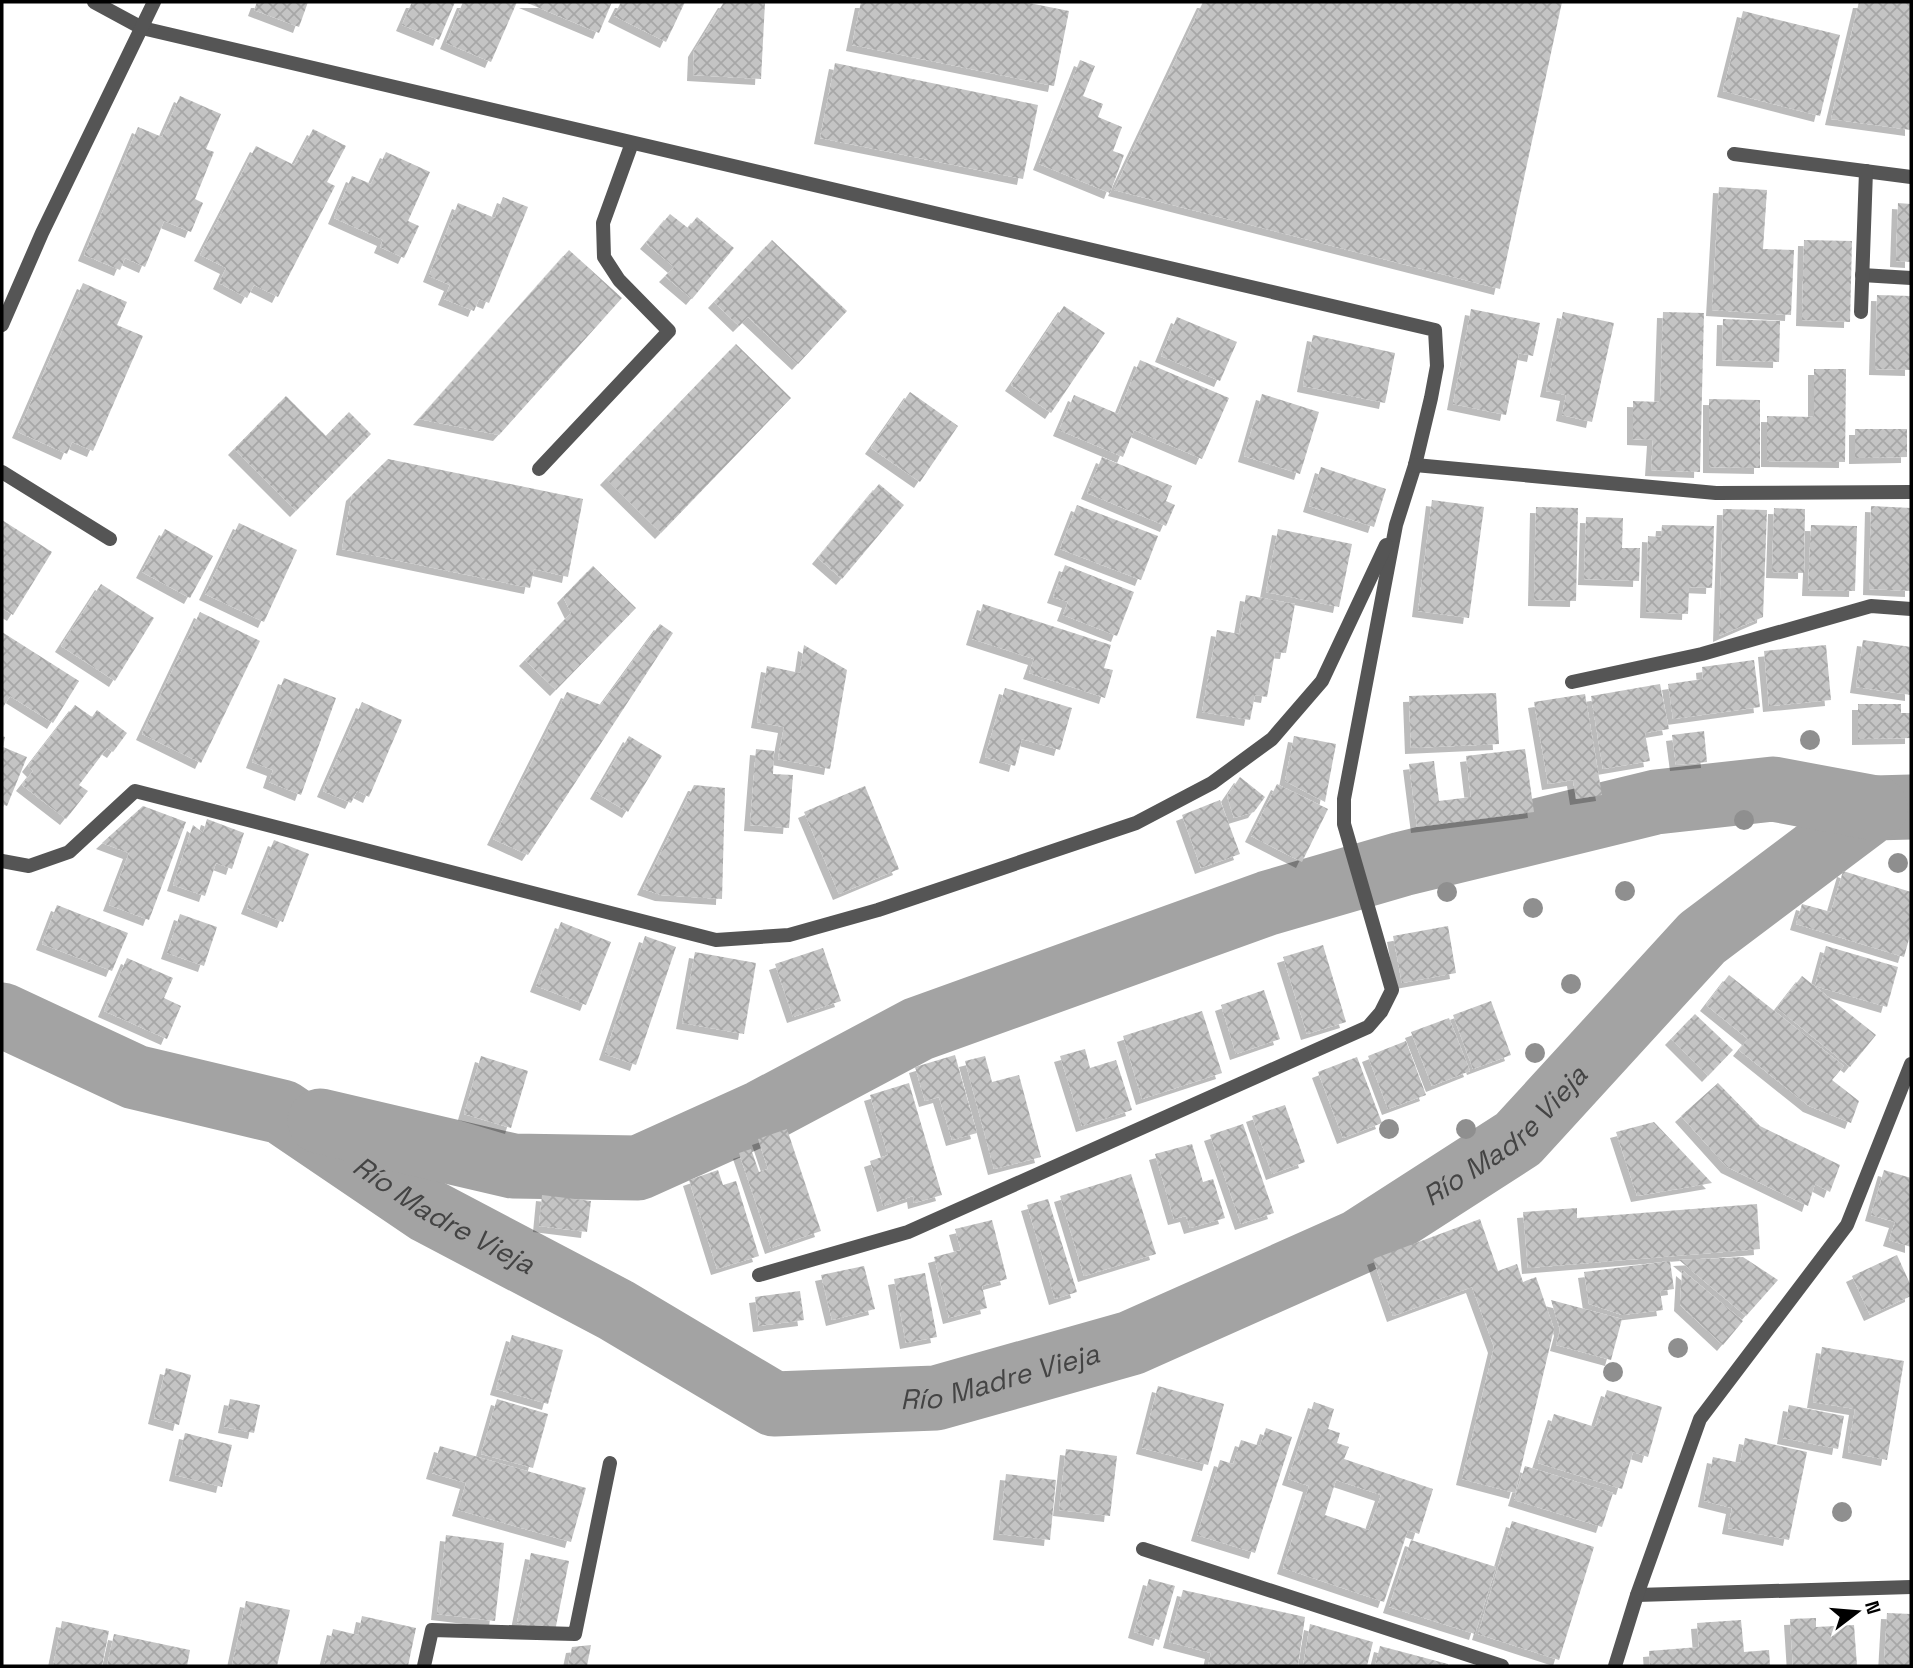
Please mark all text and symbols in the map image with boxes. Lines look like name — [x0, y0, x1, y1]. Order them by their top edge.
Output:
water label: Río Madre Vieja — [1416, 1057, 1595, 1214]
water label: Río Madre Vieja — [346, 1148, 542, 1282]
water label: Río Madre Vieja — [899, 1335, 1104, 1417]
north arrow — [1822, 1577, 1892, 1647]
text: N — [1859, 1598, 1887, 1617]

